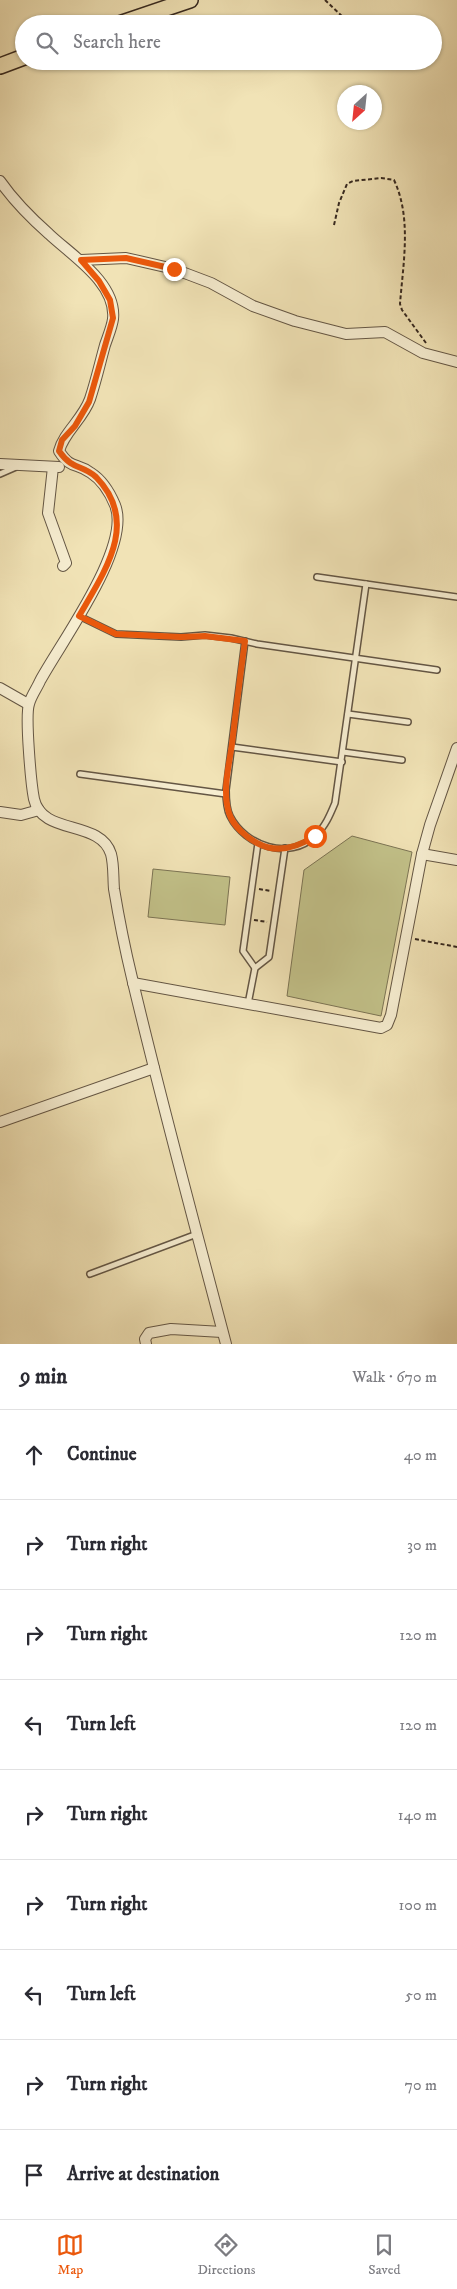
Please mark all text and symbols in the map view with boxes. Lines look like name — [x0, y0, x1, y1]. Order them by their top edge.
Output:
search box — [15, 15, 442, 70]
icon: search — [33, 29, 61, 57]
text: Search here — [73, 31, 161, 54]
north arrow — [337, 85, 382, 130]
route end — [163, 258, 186, 281]
route start — [304, 825, 327, 848]
text: 9 min — [20, 1364, 67, 1390]
text: Walk · 670 m — [352, 1367, 437, 1387]
icon: ahead — [20, 1441, 48, 1469]
text: Continue — [67, 1443, 137, 1466]
text: 40 m — [404, 1445, 437, 1465]
icon: right — [20, 1531, 48, 1559]
text: Turn right — [67, 1533, 147, 1556]
text: 30 m — [407, 1535, 437, 1555]
icon: right — [20, 1621, 48, 1649]
text: Turn right — [67, 1623, 147, 1646]
text: 120 m — [399, 1625, 437, 1645]
icon: left — [20, 1711, 48, 1739]
text: Turn left — [67, 1713, 136, 1736]
text: 120 m — [399, 1715, 437, 1735]
icon: right — [20, 1801, 48, 1829]
text: Turn right — [67, 1803, 147, 1826]
text: 140 m — [398, 1805, 437, 1825]
icon: right — [20, 1891, 48, 1919]
text: Turn right — [67, 1893, 147, 1916]
text: 100 m — [399, 1895, 437, 1915]
icon: left — [20, 1981, 48, 2009]
text: Turn left — [67, 1983, 136, 2006]
text: 50 m — [405, 1985, 437, 2005]
icon: right — [20, 2071, 48, 2099]
text: Turn right — [67, 2073, 147, 2096]
text: 70 m — [405, 2075, 437, 2095]
icon: arrive — [20, 2161, 48, 2189]
text: Arrive at destination — [67, 2163, 219, 2186]
tab: Map — [56, 2231, 84, 2279]
tab: Directions — [197, 2231, 255, 2279]
tab: Saved — [368, 2231, 401, 2279]

